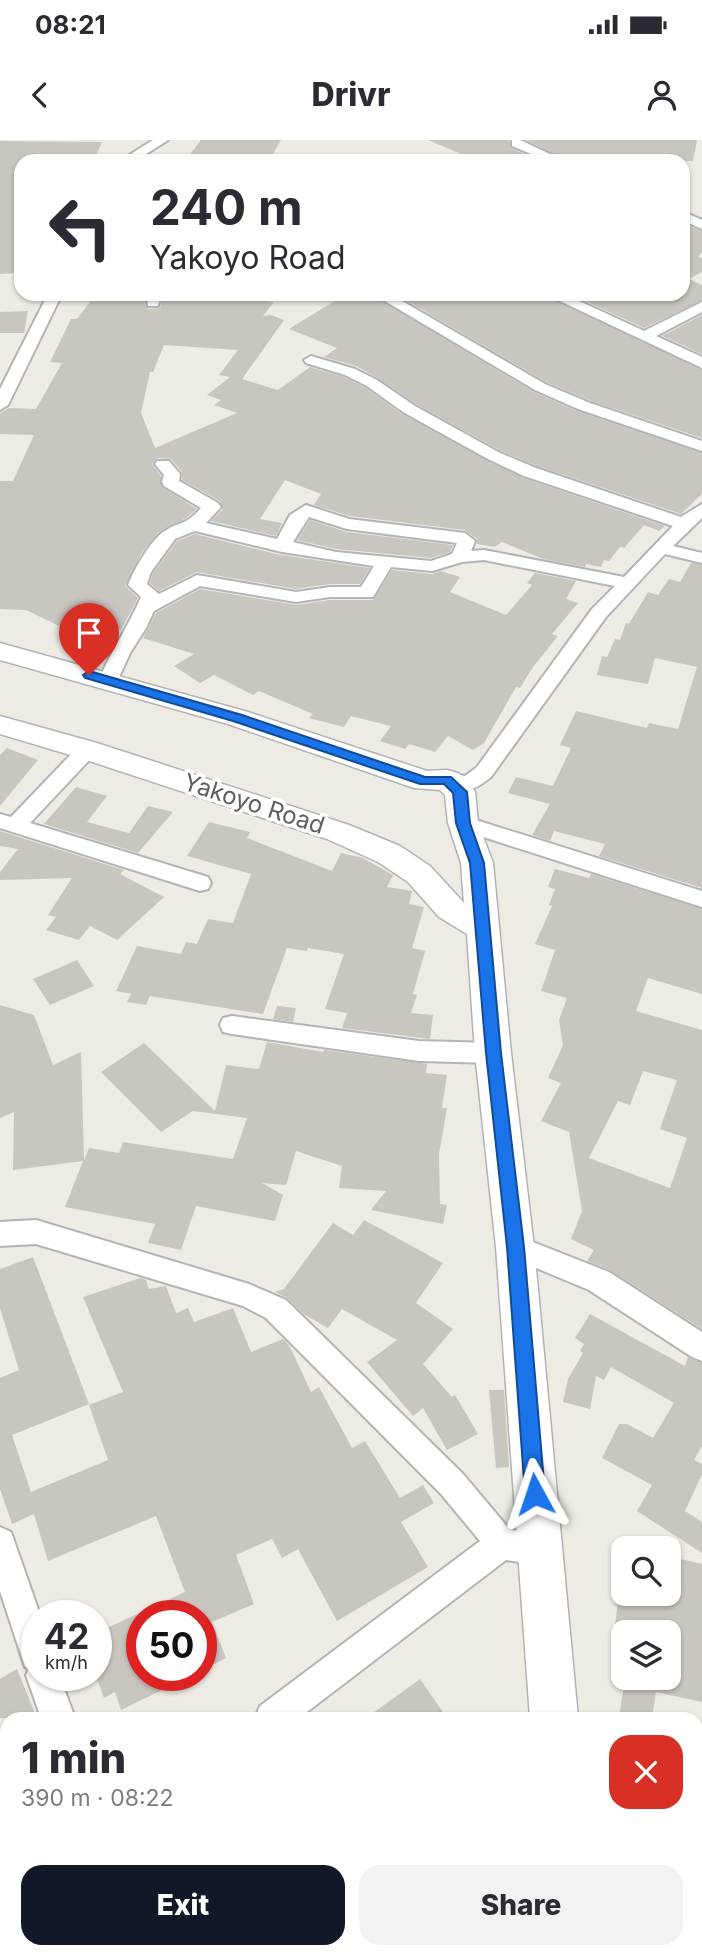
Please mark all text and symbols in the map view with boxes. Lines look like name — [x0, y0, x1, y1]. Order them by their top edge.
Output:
text: 08:21 — [35, 9, 106, 40]
text: Drivr — [312, 75, 390, 114]
icon: back — [21, 76, 59, 114]
icon: person — [643, 76, 681, 114]
text: 240 m — [150, 178, 303, 237]
icon: left — [35, 182, 126, 273]
text: Yakoyo Road — [150, 238, 346, 277]
pin — [59, 603, 119, 675]
icon: arrive — [70, 614, 108, 652]
street label: Yakoyo Road — [180, 767, 328, 840]
position arrow — [498, 1457, 572, 1531]
map controls — [611, 1536, 681, 1690]
button: search — [611, 1536, 681, 1606]
speed limit sign: 50 — [126, 1600, 217, 1691]
text: 42 — [44, 1615, 89, 1657]
button: layers — [611, 1620, 681, 1690]
text: km/h — [45, 1652, 88, 1673]
text: 1 min — [21, 1732, 126, 1783]
button: close — [609, 1735, 683, 1809]
text: 390 m · 08:22 — [21, 1784, 174, 1812]
button: Exit — [21, 1865, 345, 1945]
button: Share — [359, 1865, 683, 1945]

